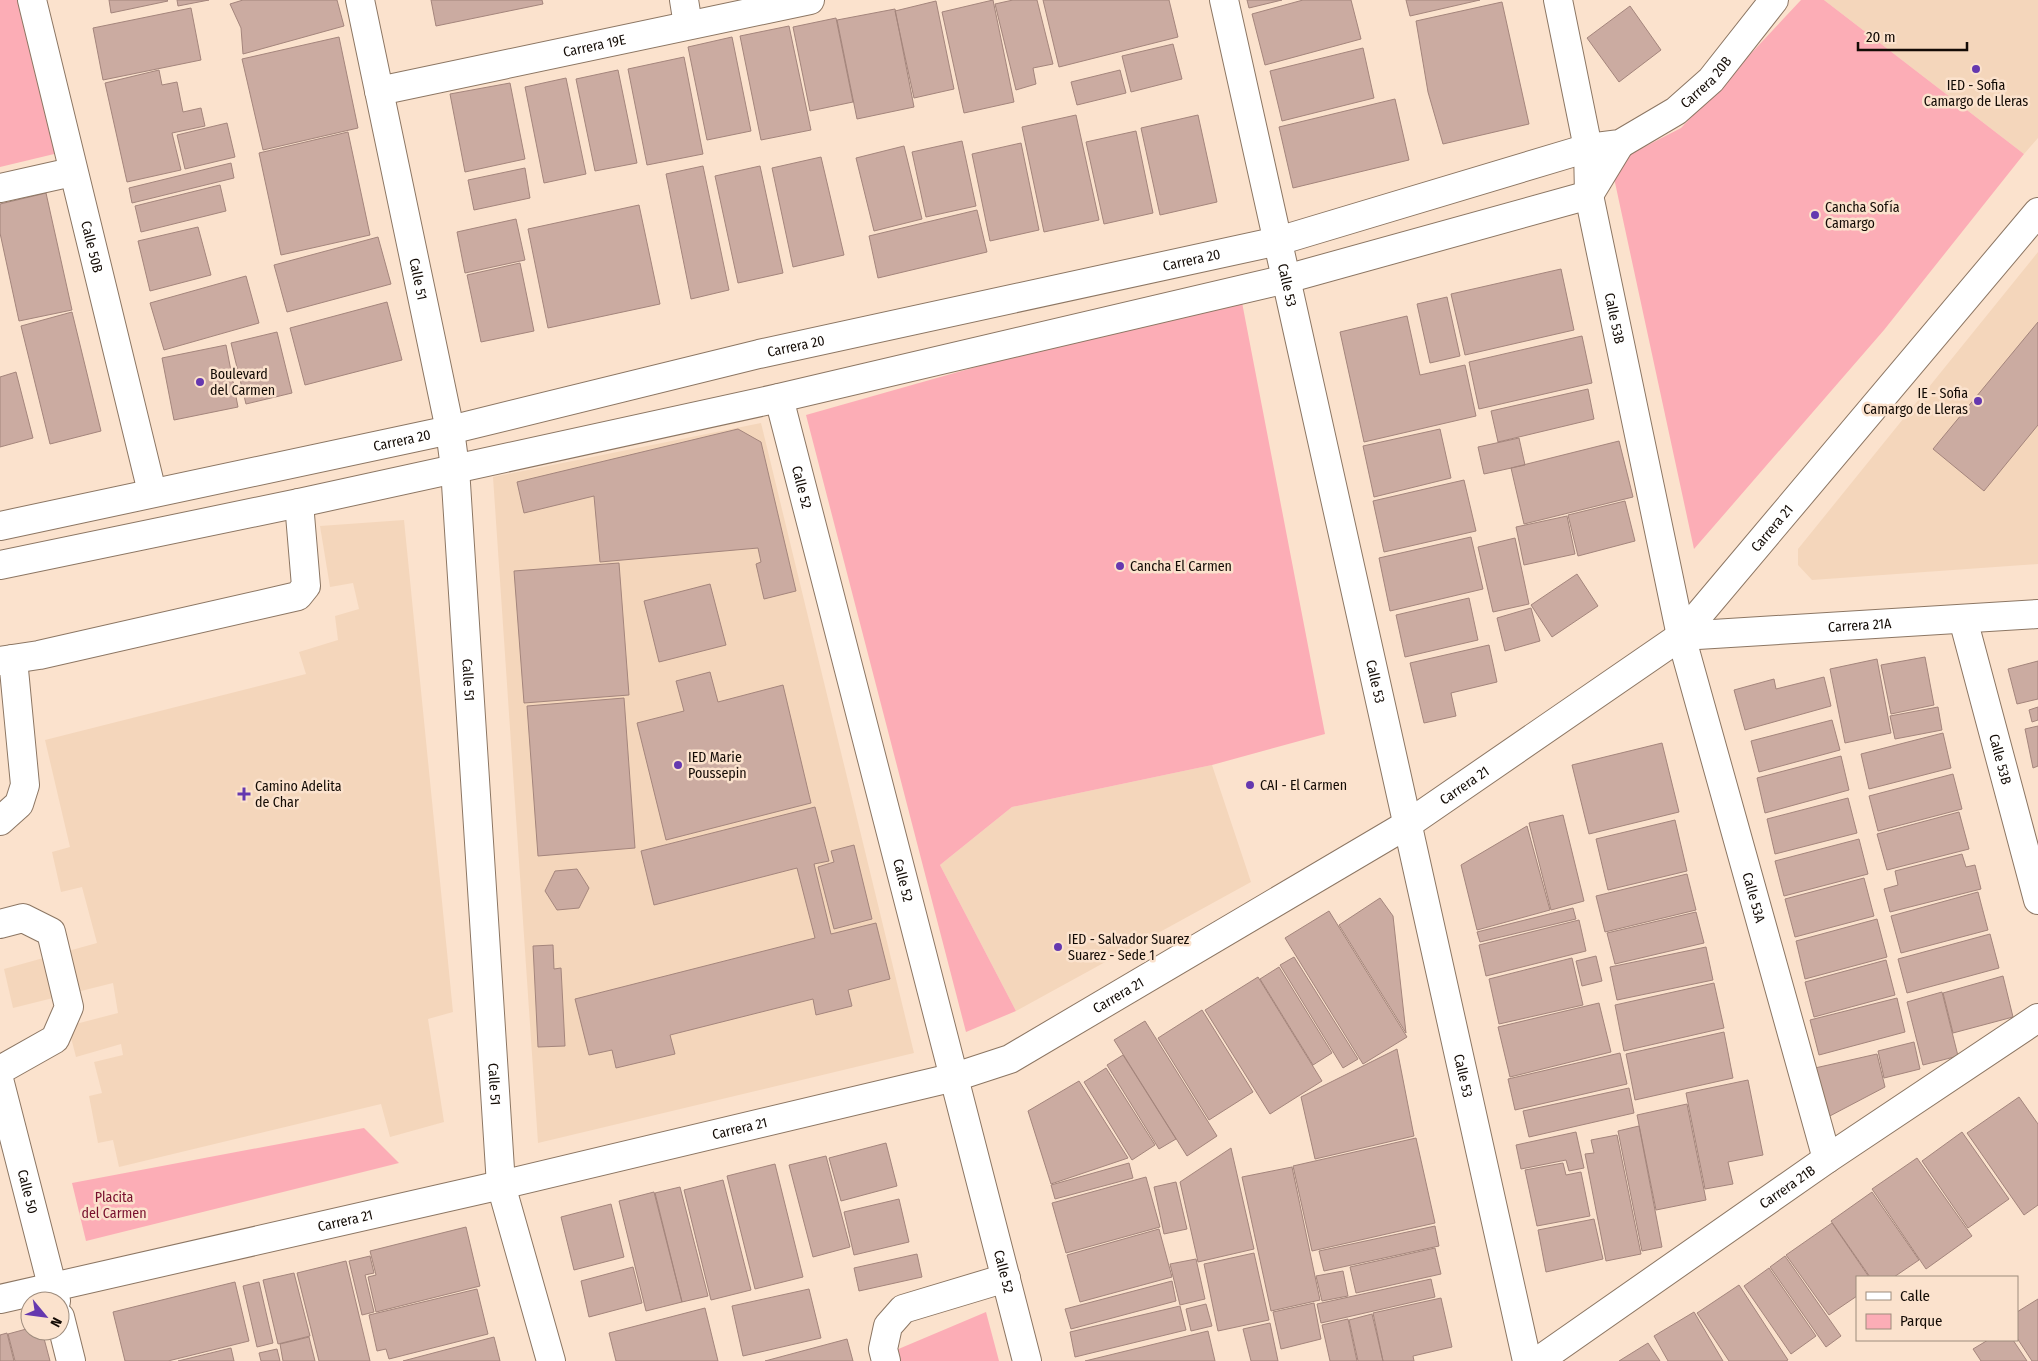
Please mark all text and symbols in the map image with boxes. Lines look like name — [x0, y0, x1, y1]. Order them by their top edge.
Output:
scale bar — [1858, 20, 1967, 52]
text: 20 m — [1866, 28, 1896, 46]
street label: Carrera 19E — [561, 31, 628, 61]
street label: Carrera 20B — [1677, 53, 1735, 112]
marker: IED - Sofia Camargo de Lleras — [1970, 63, 1982, 75]
place label: IED - Sofia Camargo de Lleras — [1924, 77, 2028, 110]
place label: Cancha Sofía Camargo — [1825, 199, 1900, 232]
marker: Cancha Sofía Camargo — [1809, 209, 1821, 221]
street label: Calle 50B — [77, 219, 106, 275]
street label: Carrera 20 — [1161, 246, 1222, 275]
street label: Calle 51 — [405, 257, 431, 302]
street label: Calle 53 — [1274, 262, 1300, 308]
street label: Calle 53B — [1601, 291, 1628, 346]
street label: Carrera 20 — [766, 332, 826, 361]
place label: Boulevard del Carmen — [210, 366, 275, 399]
marker: Boulevard del Carmen — [194, 376, 206, 388]
place label: IE - Sofia Camargo de Lleras — [1863, 385, 1968, 418]
marker: IE - Sofia Camargo de Lleras — [1972, 395, 1984, 407]
street label: Carrera 20 — [372, 426, 432, 455]
street label: Calle 52 — [788, 464, 815, 511]
street label: Carrera 21 — [1748, 502, 1797, 555]
place label: Cancha El Carmen — [1130, 558, 1232, 575]
marker: Cancha El Carmen — [1114, 560, 1126, 572]
street label: Carrera 21A — [1827, 615, 1893, 636]
street label: Calle 51 — [458, 658, 478, 702]
street label: Calle 53 — [1362, 658, 1388, 705]
street label: Calle 53B — [1985, 732, 2015, 787]
place label: IED Marie Poussepin — [688, 749, 747, 782]
marker: IED Marie Poussepin — [672, 759, 684, 771]
street label: Carrera 21 — [1437, 763, 1493, 809]
place label: CAI - El Carmen — [1260, 777, 1347, 794]
place label: Camino Adelita de Char — [255, 778, 342, 811]
marker: CAI - El Carmen — [1244, 779, 1256, 791]
marker: Camino Adelita de Char — [237, 787, 251, 801]
street label: Calle 52 — [889, 857, 916, 904]
street label: Calle 53A — [1738, 871, 1769, 925]
place label: IED - Salvador Suarez Suarez - Sede 1 — [1068, 931, 1190, 964]
marker: IED - Salvador Suarez Suarez - Sede 1 — [1052, 941, 1064, 953]
street label: Carrera 21 — [1090, 974, 1147, 1017]
street label: Calle 53 — [1450, 1052, 1476, 1099]
street label: Calle 51 — [484, 1062, 504, 1106]
street label: Carrera 21 — [710, 1114, 769, 1144]
street label: Carrera 21B — [1756, 1162, 1819, 1212]
street label: Calle 50 — [14, 1168, 41, 1216]
park label: Placita del Carmen — [81, 1189, 147, 1222]
street label: Carrera 21 — [316, 1206, 375, 1235]
street label: Calle 52 — [990, 1248, 1017, 1295]
legend — [1856, 1276, 2018, 1341]
text: Calle — [1900, 1287, 1930, 1305]
north arrow — [20, 1291, 70, 1341]
text: Parque — [1900, 1312, 1943, 1330]
text: N — [46, 1314, 65, 1330]

